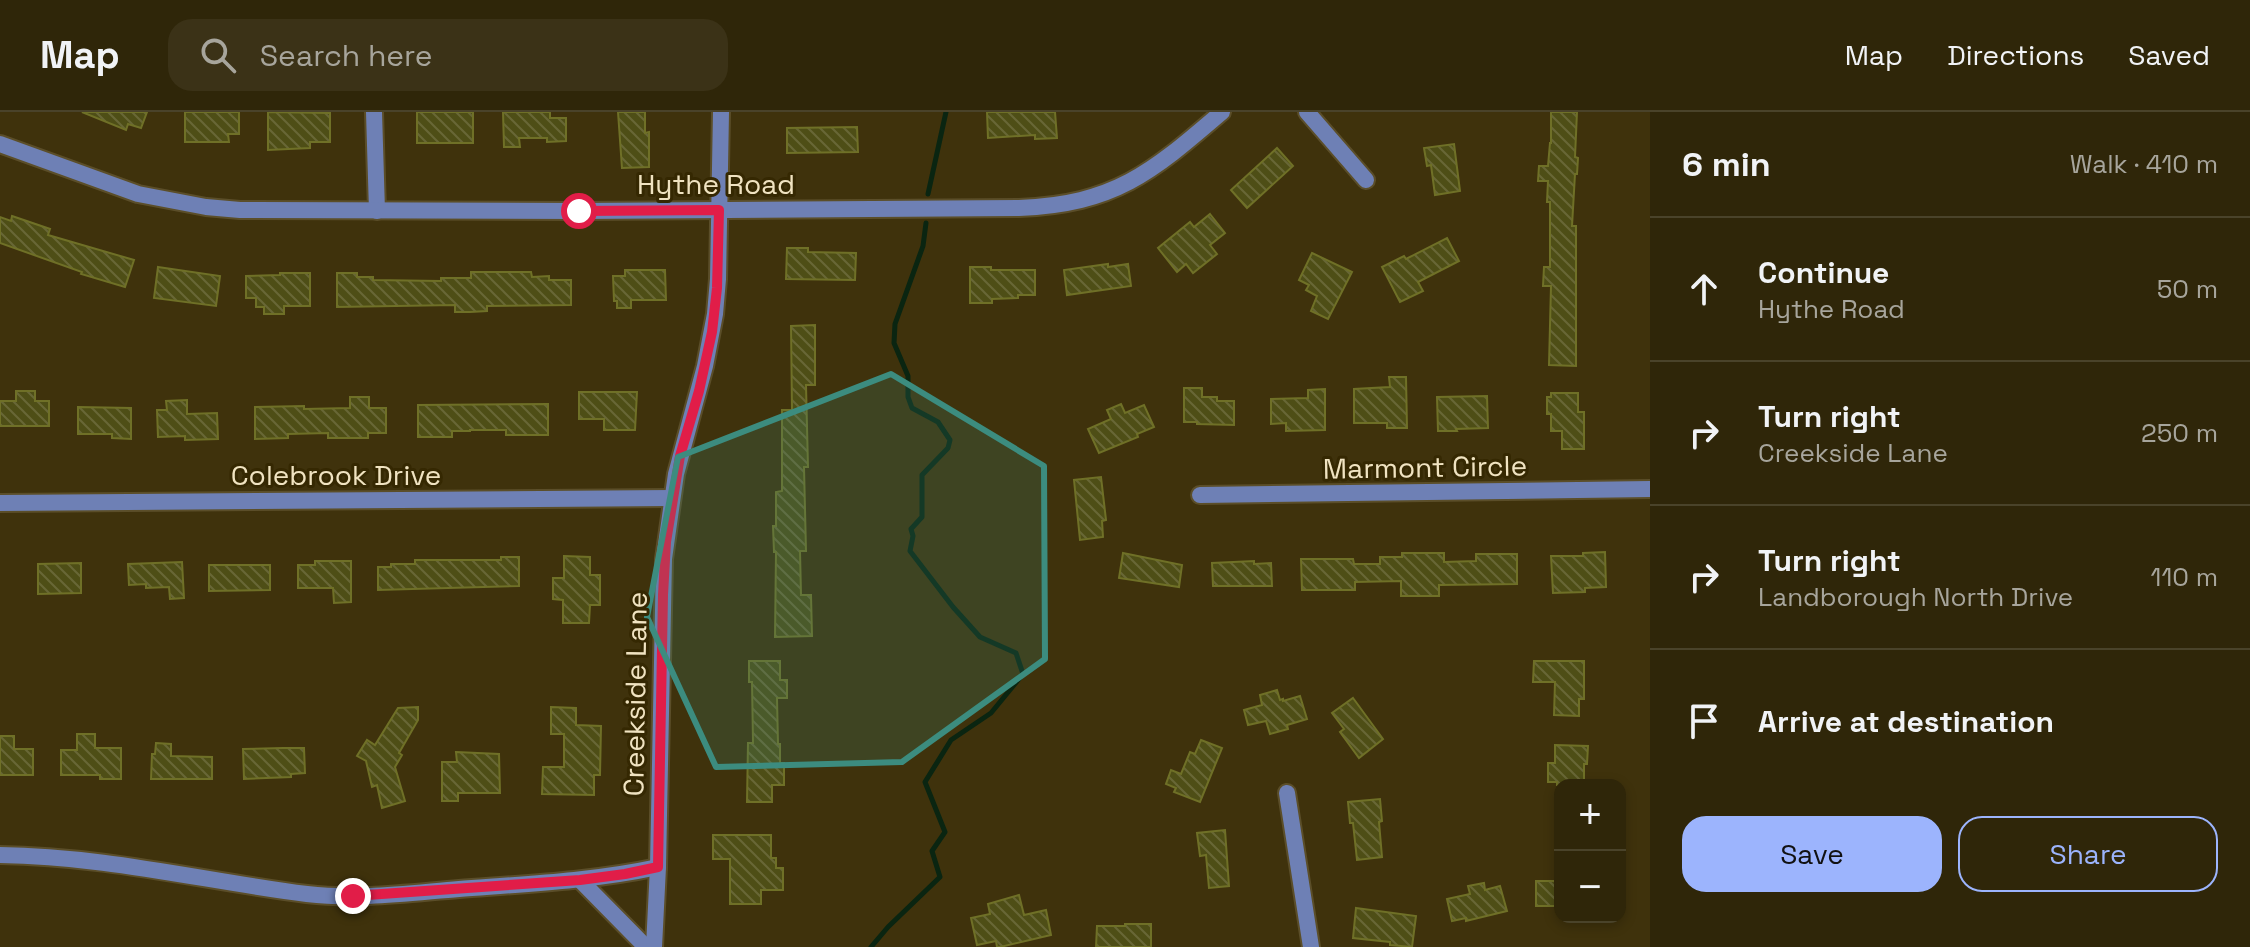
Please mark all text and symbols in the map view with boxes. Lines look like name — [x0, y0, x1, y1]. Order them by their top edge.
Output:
search box — [168, 19, 728, 91]
text: Map — [40, 31, 120, 79]
icon: search — [196, 33, 240, 77]
text: Search here — [260, 36, 433, 75]
text: Map — [1845, 37, 1903, 73]
text: Directions — [1947, 37, 2084, 73]
text: Saved — [2128, 37, 2210, 73]
text: 6 min — [1682, 143, 1771, 186]
text: Walk · 410 m — [2070, 147, 2218, 181]
street label: Hythe Road — [637, 166, 795, 202]
route start — [561, 193, 597, 229]
text: Continue — [1758, 253, 1889, 292]
icon: ahead — [1682, 267, 1726, 311]
text: 50 m — [2157, 272, 2218, 306]
text: Hythe Road — [1758, 292, 1905, 326]
text: Turn right — [1758, 397, 1901, 436]
icon: right — [1682, 411, 1726, 455]
text: 250 m — [2141, 416, 2218, 450]
text: Creekside Lane — [1758, 436, 1948, 470]
street label: Marmont Circle — [1323, 447, 1527, 487]
street label: Colebrook Drive — [231, 457, 441, 493]
text: Turn right — [1758, 541, 1901, 580]
icon: right — [1682, 555, 1726, 599]
text: 110 m — [2151, 560, 2218, 594]
text: Landborough North Drive — [1758, 580, 2073, 614]
street label: Creekside Lane — [615, 591, 655, 797]
icon: arrive — [1682, 699, 1726, 743]
text: Arrive at destination — [1758, 702, 2054, 741]
map controls — [1554, 779, 1626, 923]
button: + — [1554, 779, 1626, 851]
button: Save — [1682, 816, 1942, 892]
button: Share — [1958, 816, 2218, 892]
button: − — [1554, 851, 1626, 923]
route end — [335, 878, 371, 914]

